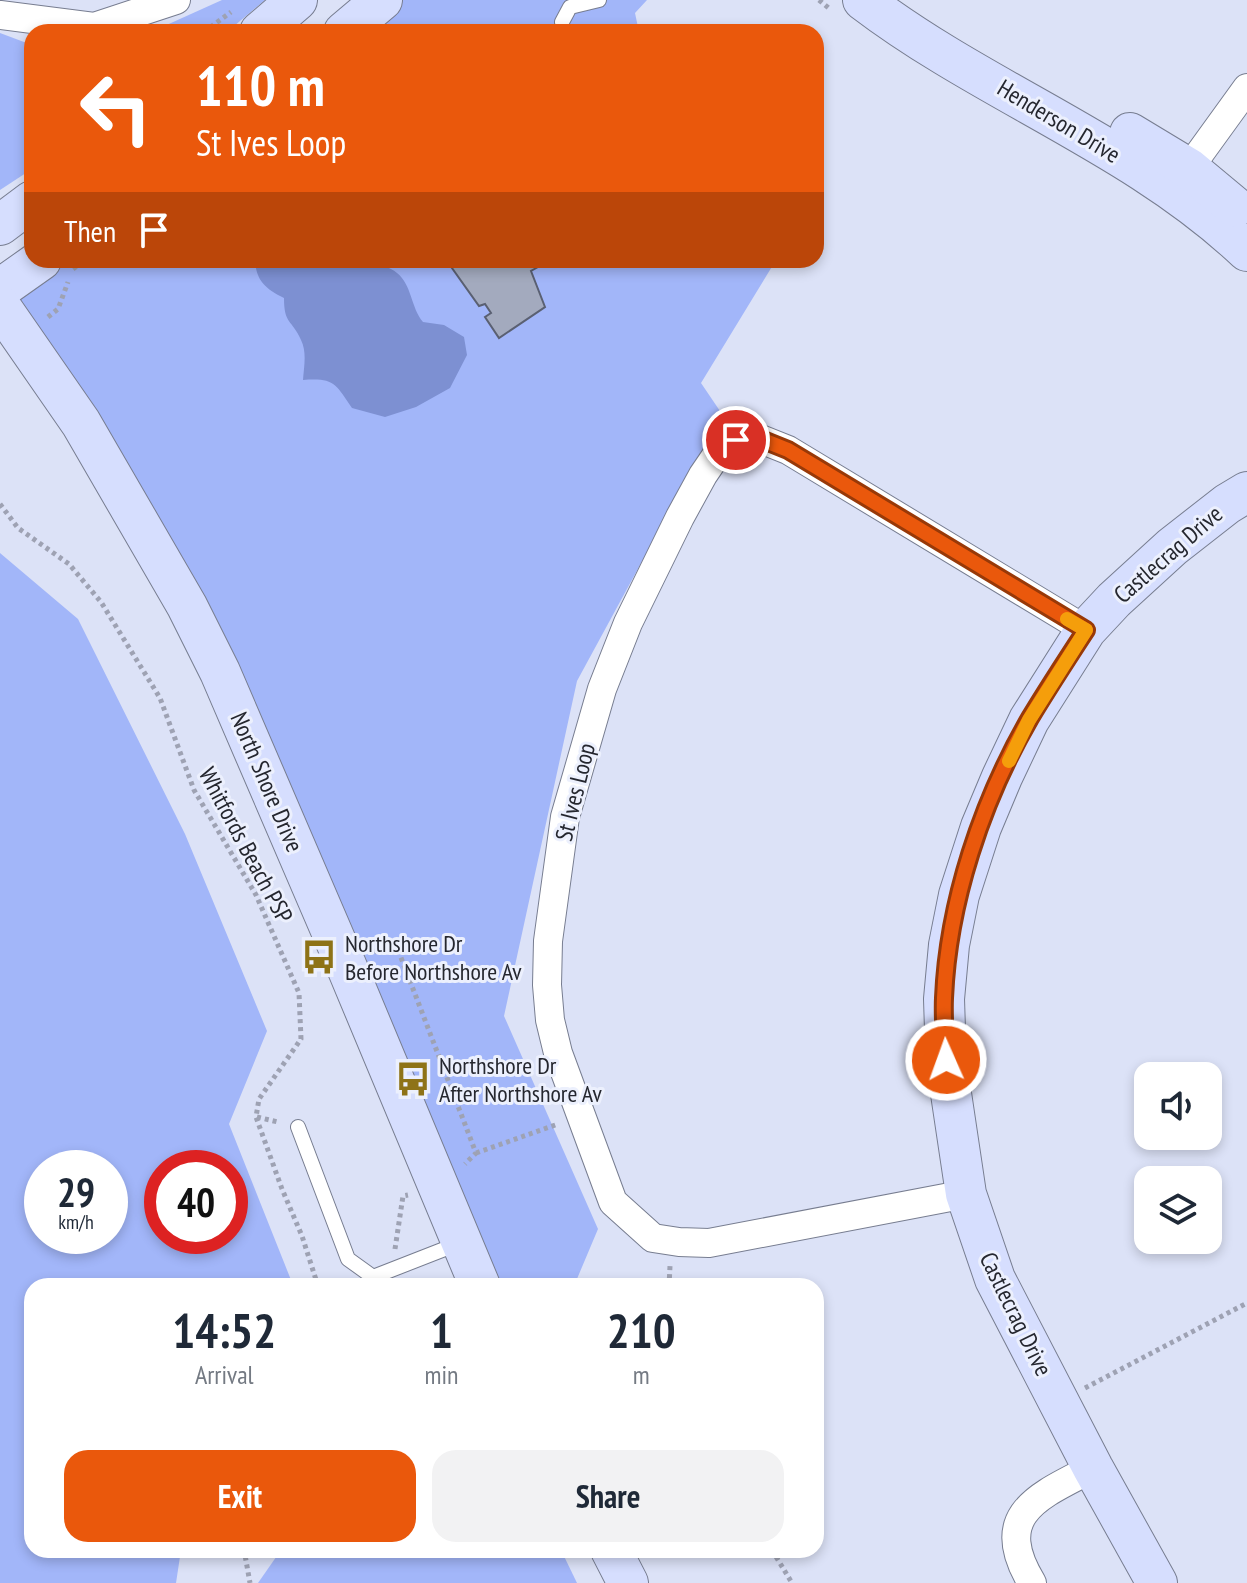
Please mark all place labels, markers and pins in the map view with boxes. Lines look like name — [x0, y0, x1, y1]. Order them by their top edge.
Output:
pin — [702, 406, 770, 474]
place label: Northshore Dr Before Northshore Av — [345, 928, 522, 987]
bus stop icon: Northshore Dr Before Northshore Av — [300, 938, 338, 976]
place label: Northshore Dr After Northshore Av — [439, 1050, 602, 1109]
bus stop icon: Northshore Dr After Northshore Av — [394, 1060, 432, 1098]

